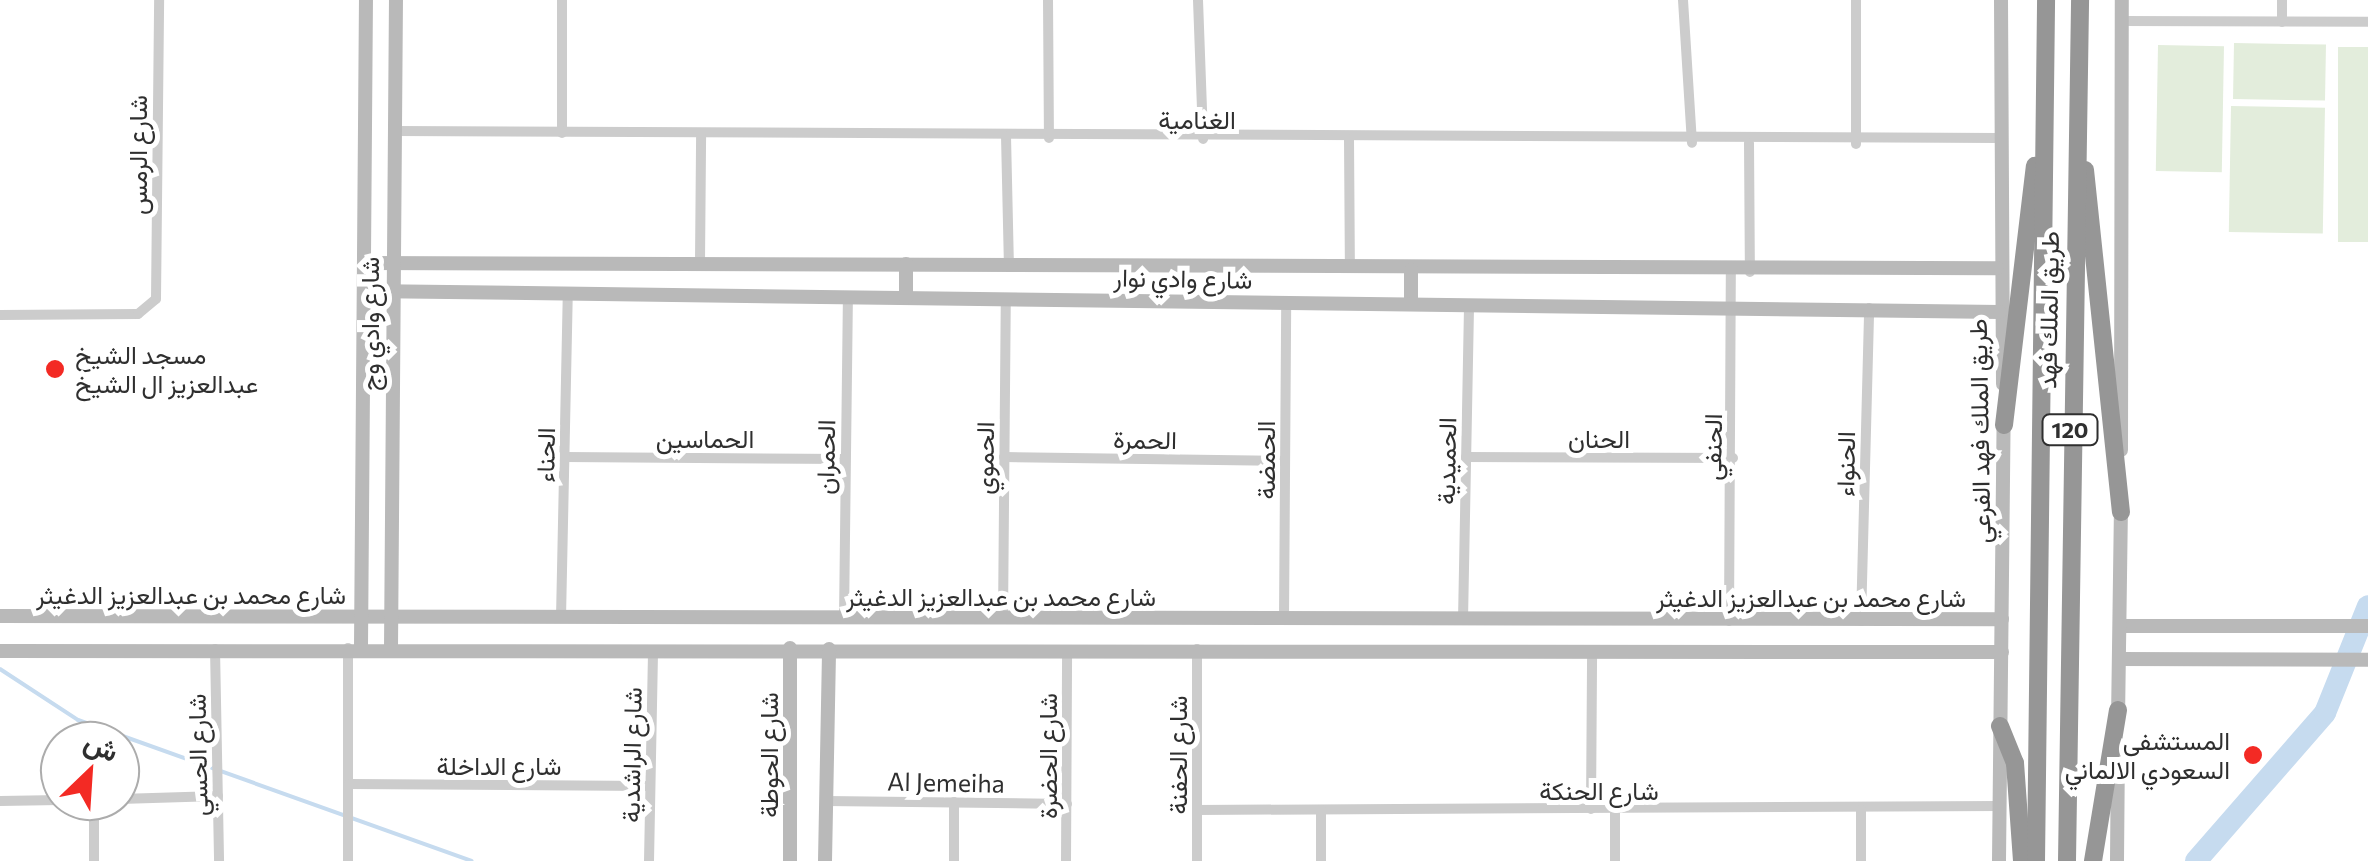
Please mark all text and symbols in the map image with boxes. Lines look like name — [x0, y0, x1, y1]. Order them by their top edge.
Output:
street label: شارع الرمس — [122, 95, 152, 215]
street label: الغنامية — [1158, 104, 1236, 134]
street label: طريق الملك فهد — [2032, 231, 2064, 389]
street label: شارع وادي وج — [354, 257, 384, 391]
street label: شارع وادي نوار — [1113, 262, 1253, 294]
street label: طريق الملك فهد الفرعي — [1962, 318, 1996, 544]
place label: مسجد الشيخ عبدالعزيز ال الشيخ — [75, 340, 258, 399]
marker: مسجد الشيخ عبدالعزيز ال الشيخ — [44, 358, 66, 380]
street label: الحنفي — [1696, 413, 1728, 481]
road number: 120 — [2040, 413, 2100, 447]
street label: الحميدية — [1430, 417, 1462, 505]
street label: الحمران — [809, 419, 841, 495]
street label: الحموي — [968, 421, 1000, 495]
street label: الحمضة — [1250, 421, 1280, 499]
street label: الحماسين — [656, 423, 754, 453]
street label: الحمرة — [1113, 423, 1177, 455]
street label: الحنان — [1568, 423, 1630, 453]
street label: الحناء — [530, 427, 560, 483]
street label: الحنواء — [1829, 431, 1861, 497]
street label: شارع محمد بن عبدالعزيز الدغيثر — [36, 579, 346, 609]
street label: شارع محمد بن عبدالعزيز الدغيثر — [846, 581, 1156, 611]
street label: شارع محمد بن عبدالعزيز الدغيثر — [1656, 582, 1966, 612]
street label: شارع الراشدية — [615, 687, 647, 823]
street label: شارع الحوطة — [753, 692, 783, 818]
street label: شارع الحضرة — [1032, 693, 1062, 819]
street label: شارع الحسي — [181, 694, 213, 816]
street label: شارع الحفنة — [1162, 696, 1192, 814]
north arrow — [40, 721, 140, 821]
text: ش — [79, 723, 124, 768]
place label: المستشفى السعودي الالماني — [2065, 726, 2230, 785]
marker: المستشفى السعودي الالماني — [2240, 742, 2266, 768]
street label: شارع الداخلة — [437, 750, 561, 780]
street label: Al Jemeiha — [887, 766, 1005, 798]
street label: شارع الحنكة — [1539, 775, 1659, 805]

